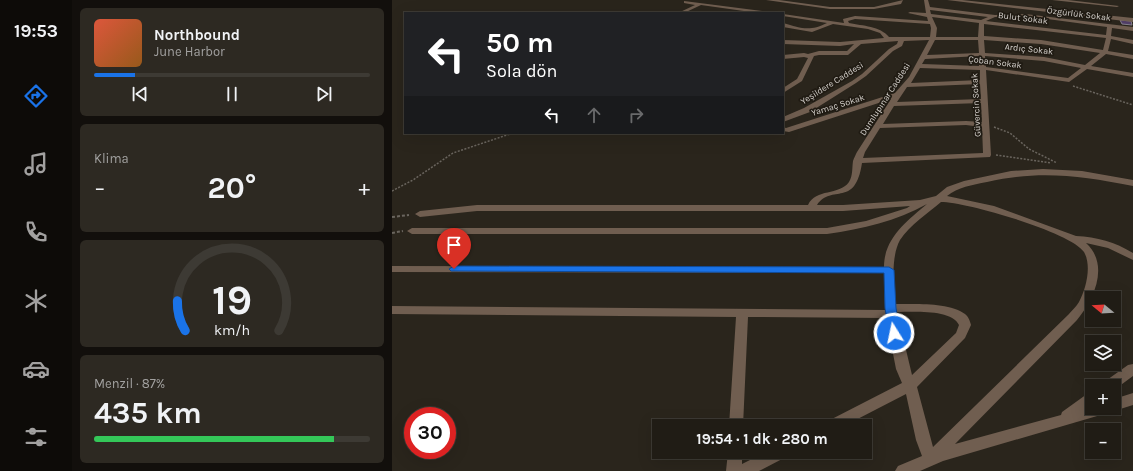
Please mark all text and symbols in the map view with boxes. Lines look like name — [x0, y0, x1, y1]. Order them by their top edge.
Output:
street label: Özgürlük Sokak — [1046, 4, 1112, 23]
street label: Bulut Sokak — [998, 10, 1048, 26]
text: 19:53 — [14, 20, 58, 42]
text: Northbound — [154, 26, 240, 44]
text: 50 m — [486, 26, 554, 59]
icon: left — [420, 28, 472, 80]
street label: Ardıç Sokak — [1004, 41, 1054, 58]
text: June Harbor — [154, 44, 225, 59]
street label: Çoban Sokak — [968, 54, 1022, 71]
text: Sola dön — [486, 60, 557, 82]
street label: Yeşildere Caddesi — [799, 60, 866, 107]
street label: Dumlupınar Caddesi — [858, 61, 912, 137]
street label: Güvercin Sokak — [969, 73, 983, 137]
icon: directions — [22, 82, 50, 110]
icon: previous — [129, 83, 151, 105]
icon: pause — [221, 83, 243, 105]
icon: next — [313, 83, 335, 105]
street label: Yamaç Sokak — [810, 92, 866, 119]
icon: left — [541, 104, 563, 126]
icon: ahead — [583, 104, 605, 126]
icon: right — [625, 104, 647, 126]
icon: music — [22, 150, 50, 178]
text: Klima — [94, 151, 129, 166]
text: 20° — [208, 170, 256, 206]
text: − — [94, 175, 106, 201]
text: + — [358, 175, 370, 201]
icon: phone — [22, 218, 50, 246]
pin — [437, 228, 471, 269]
icon: arrive — [443, 234, 465, 256]
text: 19 — [212, 276, 252, 324]
icon: climate — [22, 287, 50, 315]
north arrow — [1085, 291, 1121, 327]
map controls — [1085, 291, 1121, 459]
position arrow — [873, 312, 915, 354]
text: km/h — [214, 322, 250, 339]
button: layers — [1085, 335, 1121, 371]
icon: car — [22, 355, 50, 383]
text: Menzil · 87% — [94, 376, 165, 391]
button: + — [1085, 379, 1121, 415]
text: 435 km — [94, 395, 202, 431]
speed limit sign: 30 — [404, 407, 456, 459]
icon: filters — [22, 423, 50, 451]
button: − — [1085, 423, 1121, 459]
text: 19:54 · 1 dk · 280 m — [696, 430, 828, 448]

